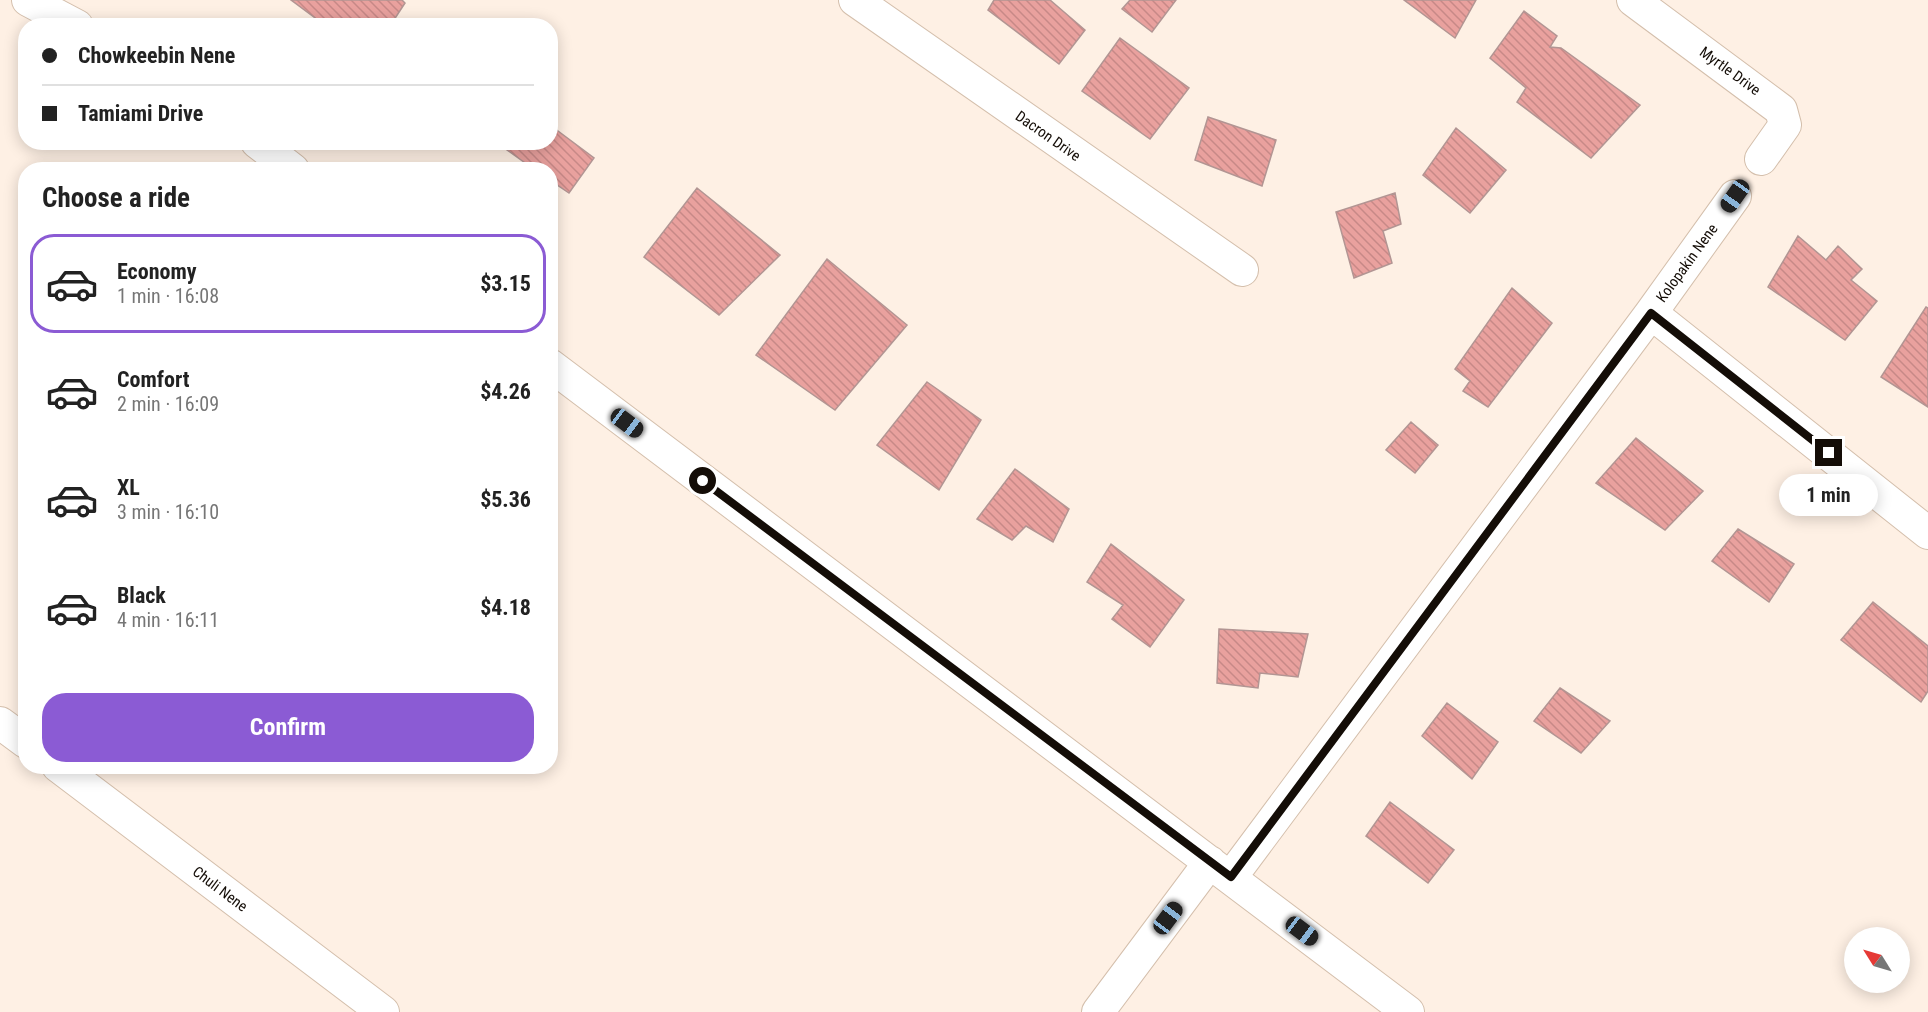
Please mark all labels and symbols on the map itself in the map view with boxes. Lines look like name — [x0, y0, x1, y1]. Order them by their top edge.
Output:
street label: Myrtle Drive — [1696, 43, 1764, 99]
street label: Dacron Drive — [1012, 107, 1084, 165]
car — [1717, 176, 1753, 216]
street label: Kolopakin Nene — [1653, 220, 1721, 306]
car — [607, 405, 647, 441]
route end — [1815, 439, 1842, 466]
route start — [689, 467, 716, 494]
callout: 1 min — [1780, 474, 1878, 516]
street label: Chuli Nene — [189, 863, 251, 915]
car — [1150, 898, 1186, 938]
car — [1282, 913, 1322, 949]
north arrow — [1844, 927, 1910, 993]

